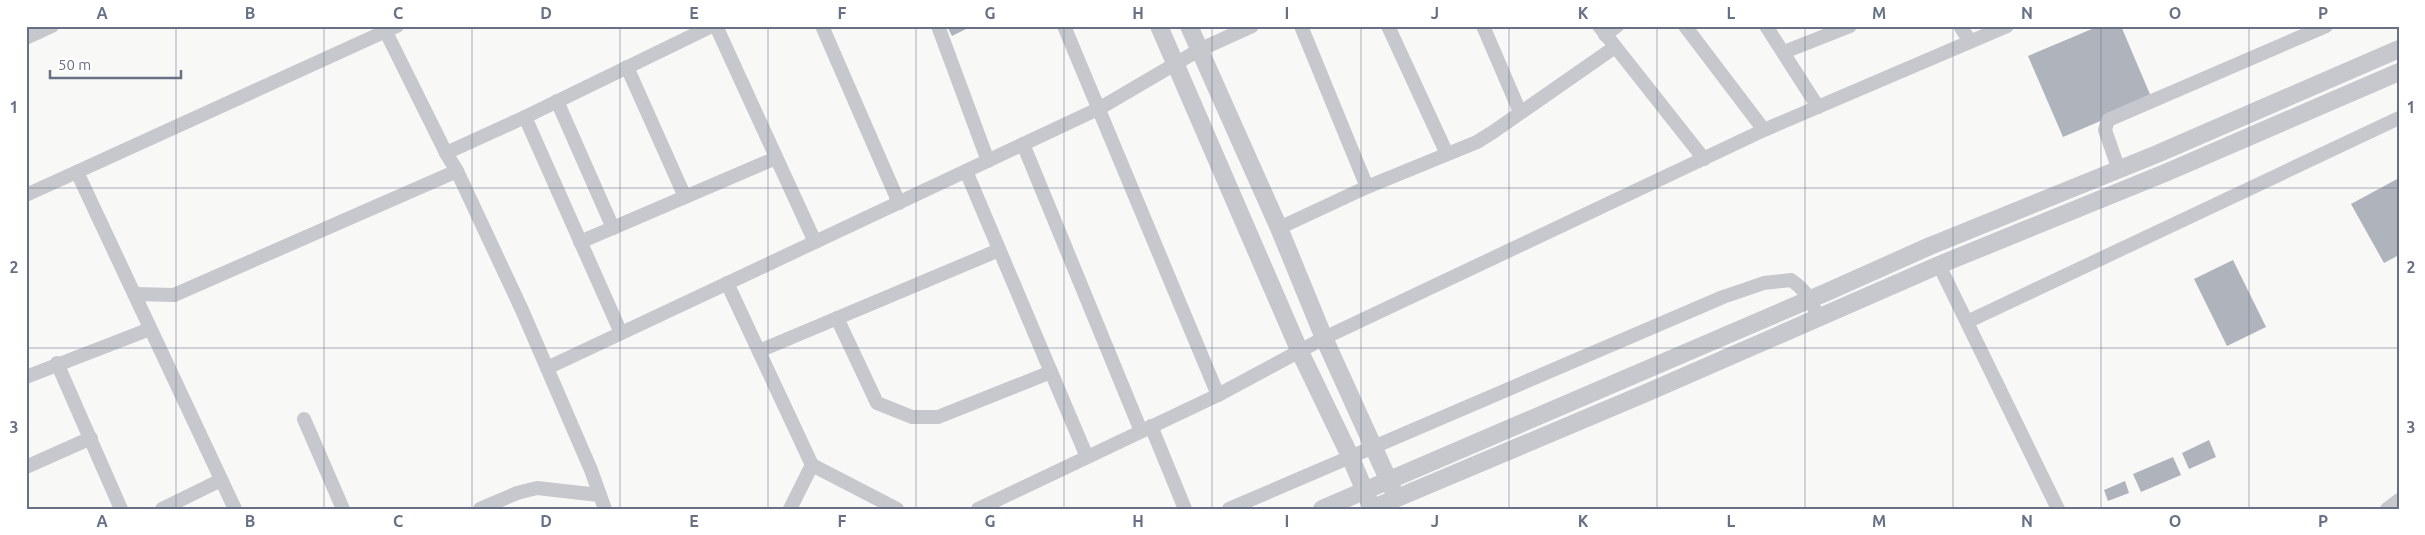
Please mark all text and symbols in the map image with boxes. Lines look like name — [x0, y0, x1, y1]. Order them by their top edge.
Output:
text: A — [96, 4, 108, 22]
text: B — [245, 4, 255, 22]
text: C — [393, 4, 403, 22]
text: D — [540, 4, 552, 22]
text: E — [689, 4, 699, 22]
text: F — [838, 4, 847, 22]
text: G — [984, 4, 996, 22]
text: H — [1132, 4, 1144, 22]
text: I — [1285, 4, 1289, 22]
text: J — [1431, 4, 1439, 22]
text: K — [1578, 4, 1589, 22]
text: L — [1727, 4, 1736, 22]
text: M — [1872, 4, 1886, 22]
text: N — [2021, 4, 2033, 22]
text: O — [2169, 4, 2181, 22]
text: P — [2318, 4, 2328, 22]
scale bar — [50, 48, 181, 80]
text: 50 m — [58, 56, 91, 73]
text: 1 — [9, 98, 19, 116]
text: 1 — [2406, 98, 2416, 116]
text: 2 — [9, 258, 19, 276]
text: 2 — [2406, 258, 2416, 276]
text: 3 — [9, 418, 19, 436]
text: 3 — [2406, 418, 2416, 436]
text: A — [96, 512, 108, 530]
text: B — [245, 512, 255, 530]
text: C — [393, 512, 403, 530]
text: D — [540, 512, 552, 530]
text: E — [689, 512, 699, 530]
text: F — [838, 512, 847, 530]
text: G — [984, 512, 996, 530]
text: H — [1132, 512, 1144, 530]
text: I — [1285, 512, 1289, 530]
text: J — [1431, 512, 1439, 530]
text: K — [1578, 512, 1589, 530]
text: L — [1727, 512, 1736, 530]
text: M — [1872, 512, 1886, 530]
text: N — [2021, 512, 2033, 530]
text: O — [2169, 512, 2181, 530]
text: P — [2318, 512, 2328, 530]

